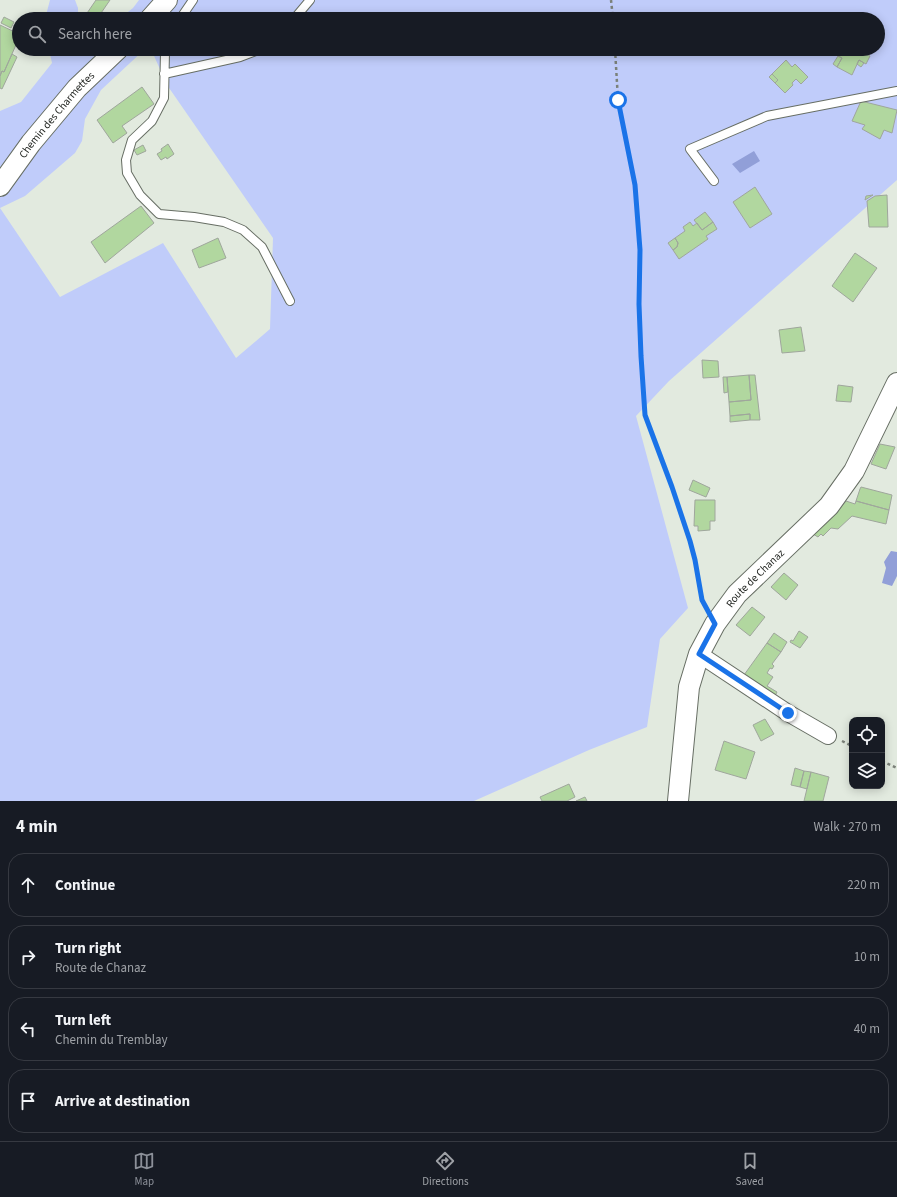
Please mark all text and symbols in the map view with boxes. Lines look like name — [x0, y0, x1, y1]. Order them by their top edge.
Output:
search box — [12, 12, 885, 56]
icon: search — [26, 23, 48, 45]
text: Search here — [58, 24, 132, 45]
street label: Chemin des Charmettes — [16, 68, 98, 161]
route start — [609, 91, 627, 109]
street label: Route de Chanaz — [723, 546, 788, 611]
route end — [779, 704, 797, 722]
map controls — [849, 717, 885, 789]
button: locate — [849, 717, 885, 753]
button: layers — [849, 753, 885, 789]
text: 4 min — [16, 815, 57, 839]
text: Walk · 270 m — [813, 818, 881, 836]
icon: ahead — [17, 874, 39, 896]
text: Continue — [55, 875, 115, 896]
text: 220 m — [847, 876, 880, 894]
text: Turn right — [55, 938, 121, 959]
icon: right — [17, 946, 39, 968]
text: 10 m — [854, 948, 880, 966]
text: Route de Chanaz — [55, 959, 146, 977]
text: Turn left — [55, 1010, 111, 1031]
icon: left — [17, 1018, 39, 1040]
text: 40 m — [854, 1020, 880, 1038]
text: Chemin du Tremblay — [55, 1031, 168, 1049]
icon: arrive — [17, 1090, 39, 1112]
text: Arrive at destination — [55, 1091, 190, 1112]
tab: Map — [133, 1150, 155, 1189]
tab: Directions — [422, 1150, 469, 1189]
tab: Saved — [736, 1150, 764, 1189]

